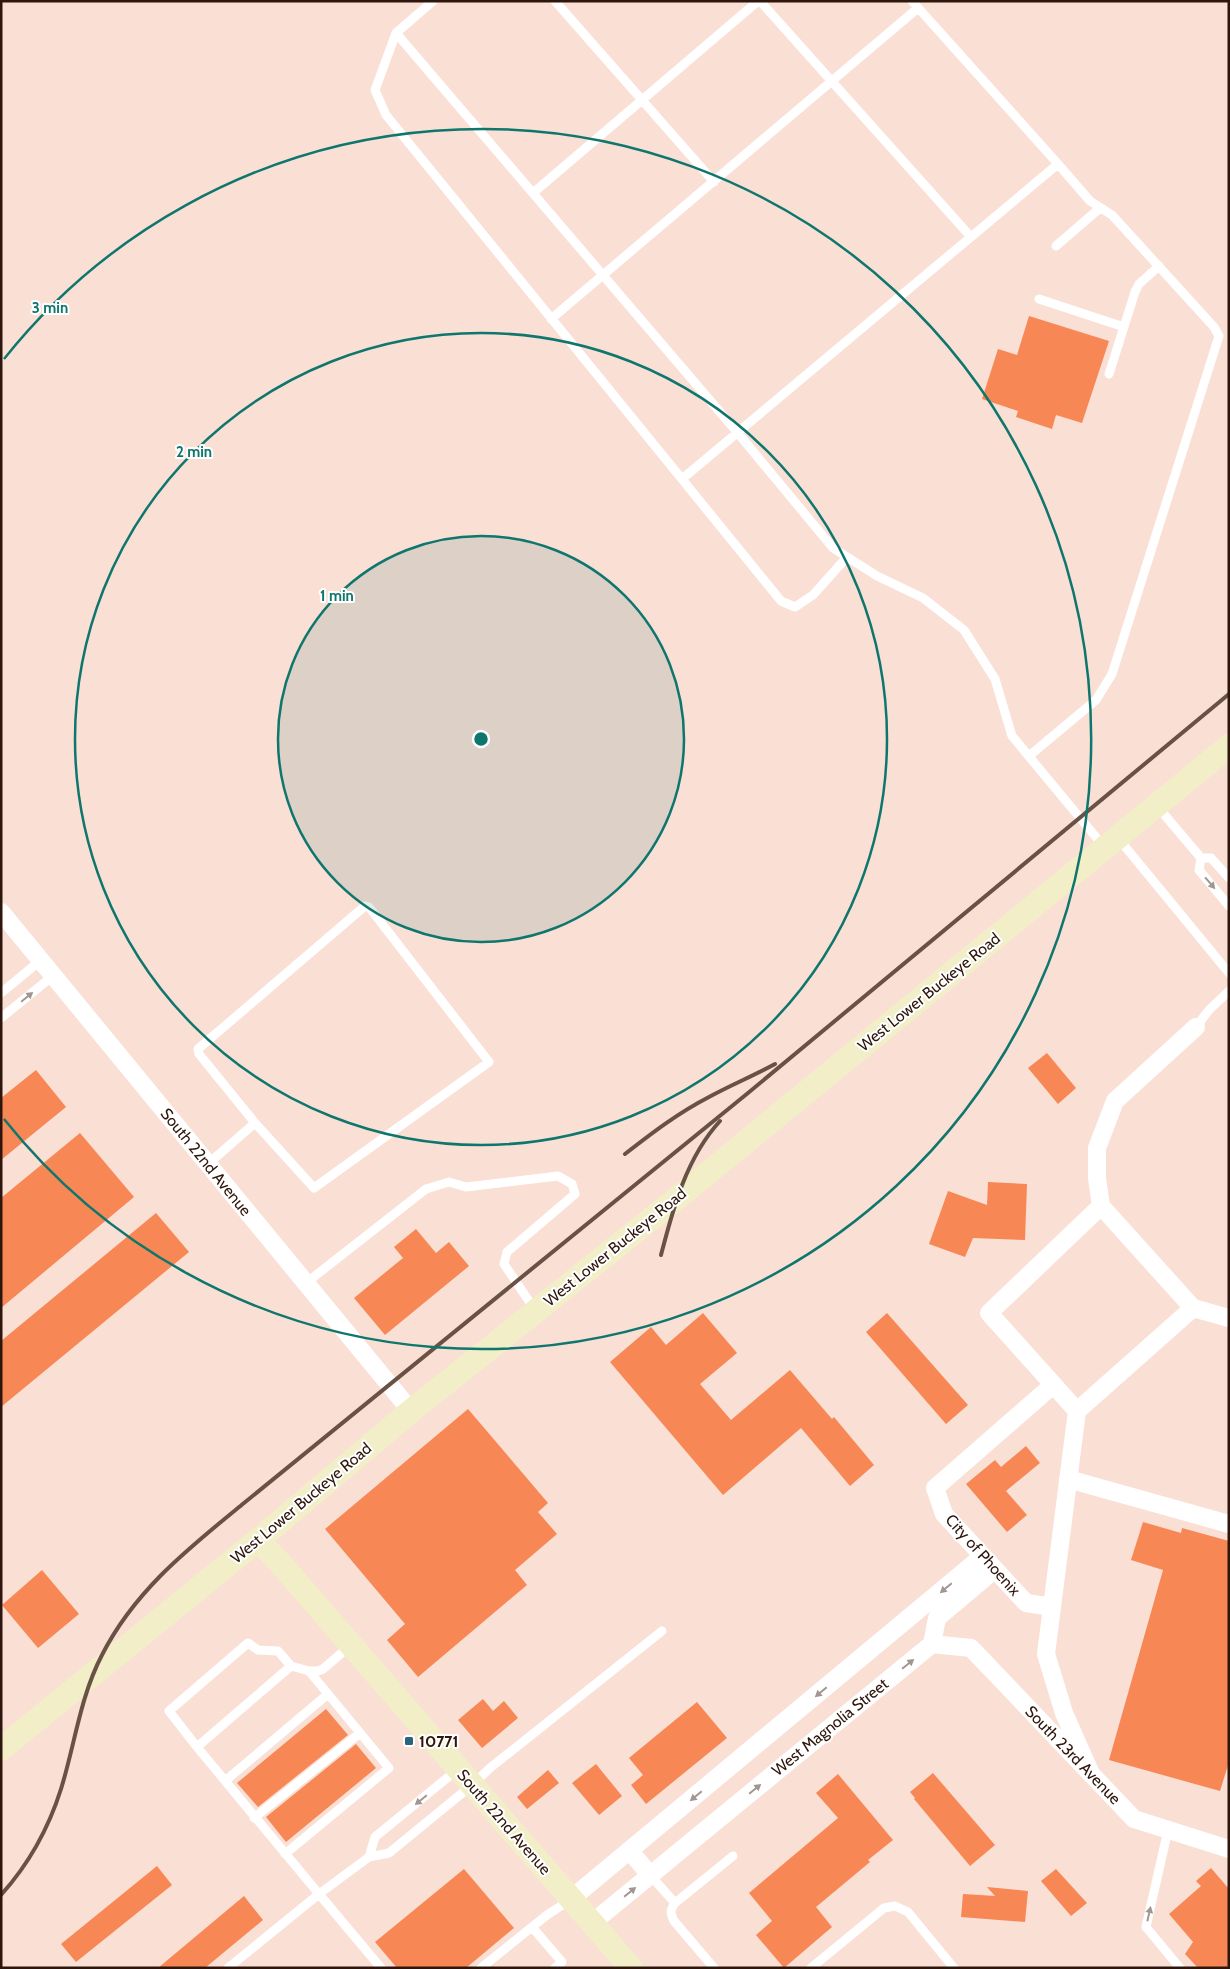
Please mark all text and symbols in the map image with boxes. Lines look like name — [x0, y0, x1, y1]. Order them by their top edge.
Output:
text: 3 min — [32, 299, 68, 317]
text: 2 min — [176, 443, 212, 461]
text: 1 min — [320, 587, 354, 605]
centre of rings — [472, 730, 490, 748]
one-way arrow — [1204, 876, 1216, 888]
street label: West Lower Buckeye Road — [854, 929, 1004, 1055]
one-way arrow — [21, 991, 34, 1002]
street label: South 22nd Avenue — [157, 1104, 255, 1220]
street label: West Lower Buckeye Road — [540, 1184, 690, 1310]
street label: West Lower Buckeye Road — [227, 1439, 375, 1567]
street label: City of Phoenix — [941, 1510, 1025, 1600]
one-way arrow — [939, 1582, 952, 1593]
one-way arrow — [901, 1658, 914, 1669]
street label: West Magnolia Street — [768, 1674, 892, 1780]
one-way arrow — [815, 1686, 828, 1697]
street label: South 23rd Avenue — [1021, 1702, 1125, 1808]
place label: 10771 — [419, 1732, 458, 1751]
marker: 10771 — [403, 1735, 415, 1747]
street label: South 22nd Avenue — [453, 1766, 555, 1878]
one-way arrow — [748, 1784, 761, 1795]
one-way arrow — [690, 1790, 703, 1801]
one-way arrow — [414, 1794, 427, 1805]
one-way arrow — [623, 1887, 636, 1898]
one-way arrow — [1145, 1907, 1153, 1922]

